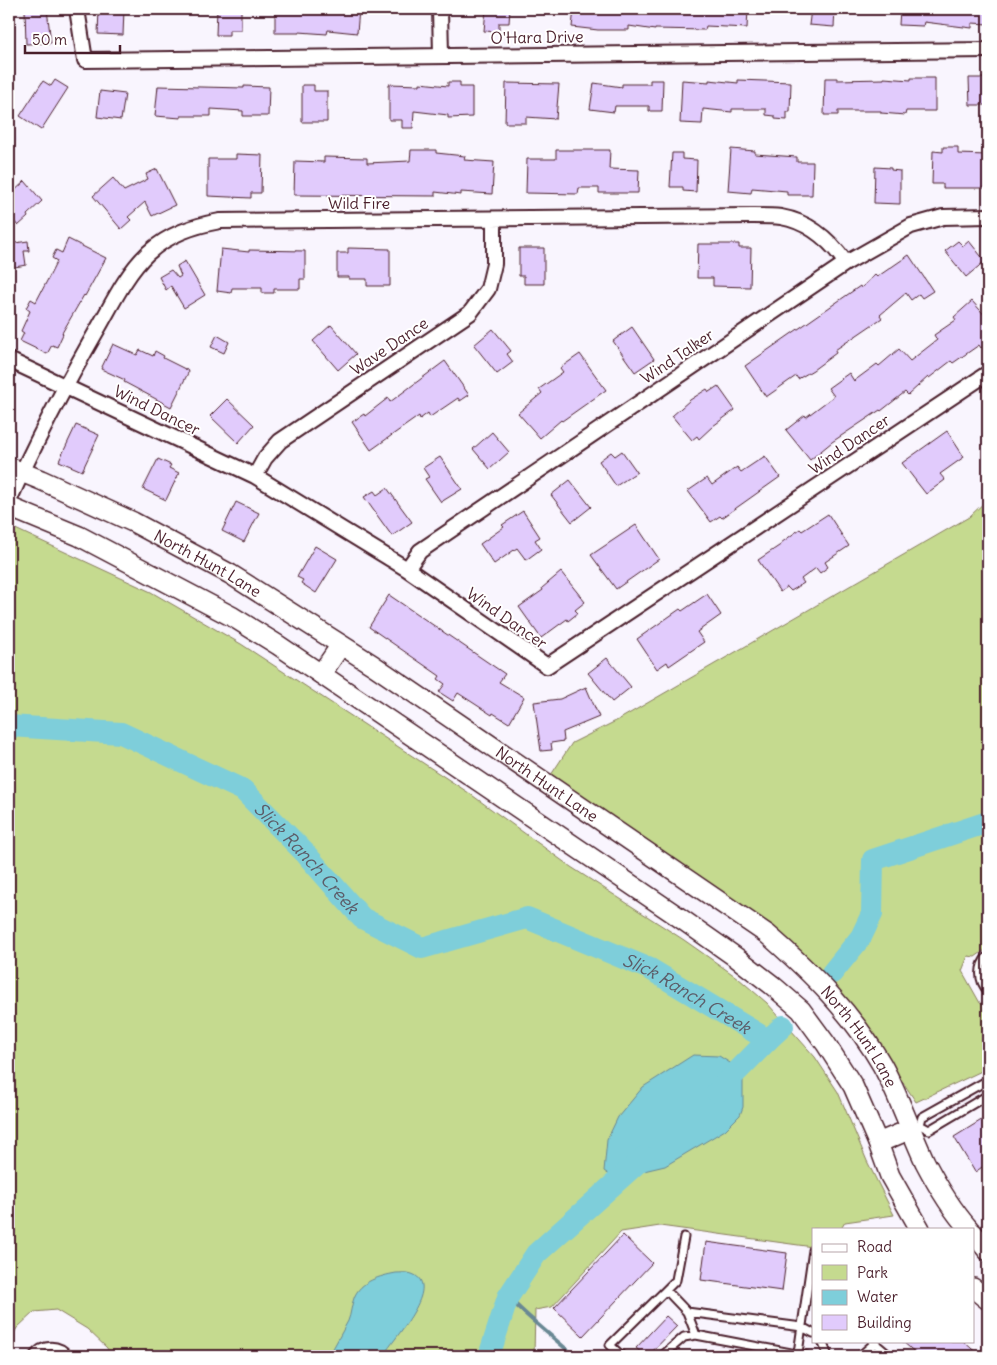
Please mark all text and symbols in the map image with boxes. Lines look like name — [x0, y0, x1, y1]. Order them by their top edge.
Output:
scale bar — [25, 22, 120, 54]
street label: O'Hara Drive — [490, 26, 584, 48]
text: 50 m — [32, 30, 67, 49]
street label: Wild Fire — [328, 193, 390, 213]
street label: Wave Dance — [346, 313, 432, 379]
street label: Wind Talker — [637, 324, 718, 388]
street label: Wind Dancer — [111, 381, 204, 440]
street label: Wind Dancer — [805, 409, 894, 478]
street label: North Hunt Lane — [151, 525, 265, 601]
street label: Wind Dancer — [463, 583, 551, 653]
street label: North Hunt Lane — [492, 742, 602, 826]
water label: Slick Ranch Creek — [250, 797, 365, 920]
water label: Slick Ranch Creek — [620, 948, 757, 1039]
street label: North Hunt Lane — [817, 981, 902, 1090]
legend — [812, 1228, 974, 1342]
text: Road — [857, 1237, 892, 1256]
text: Park — [857, 1263, 888, 1282]
text: Water — [857, 1287, 898, 1306]
text: Building — [857, 1313, 912, 1332]

